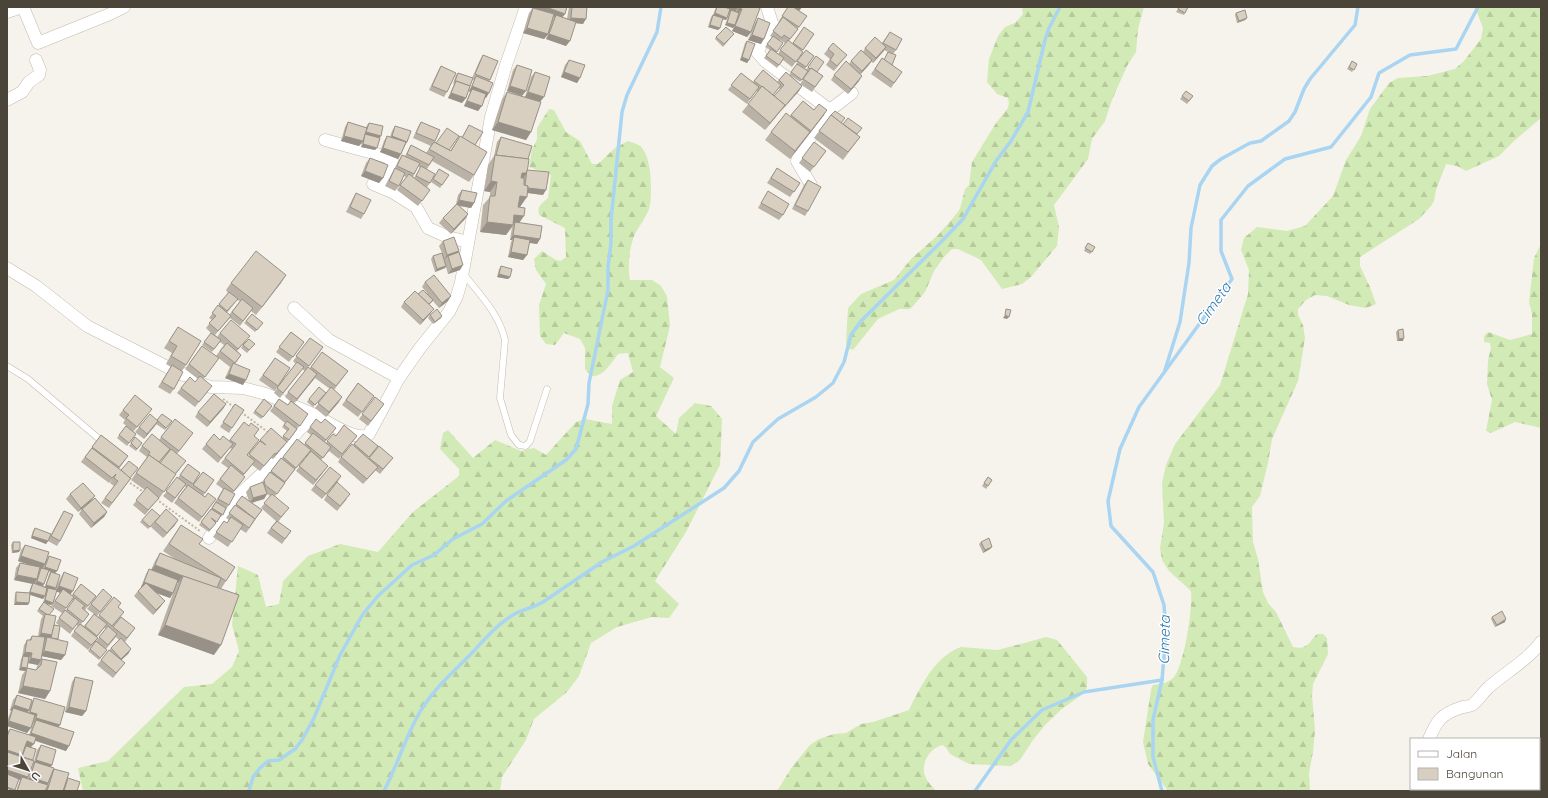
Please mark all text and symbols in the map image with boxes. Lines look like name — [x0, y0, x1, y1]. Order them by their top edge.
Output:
water label: Cimeta — [1191, 278, 1235, 330]
water label: Cimeta — [1154, 614, 1174, 665]
legend — [1410, 738, 1540, 790]
text: Jalan — [1446, 746, 1477, 761]
north arrow — [8, 750, 48, 790]
text: Bangunan — [1446, 766, 1503, 781]
text: U — [28, 769, 44, 784]

